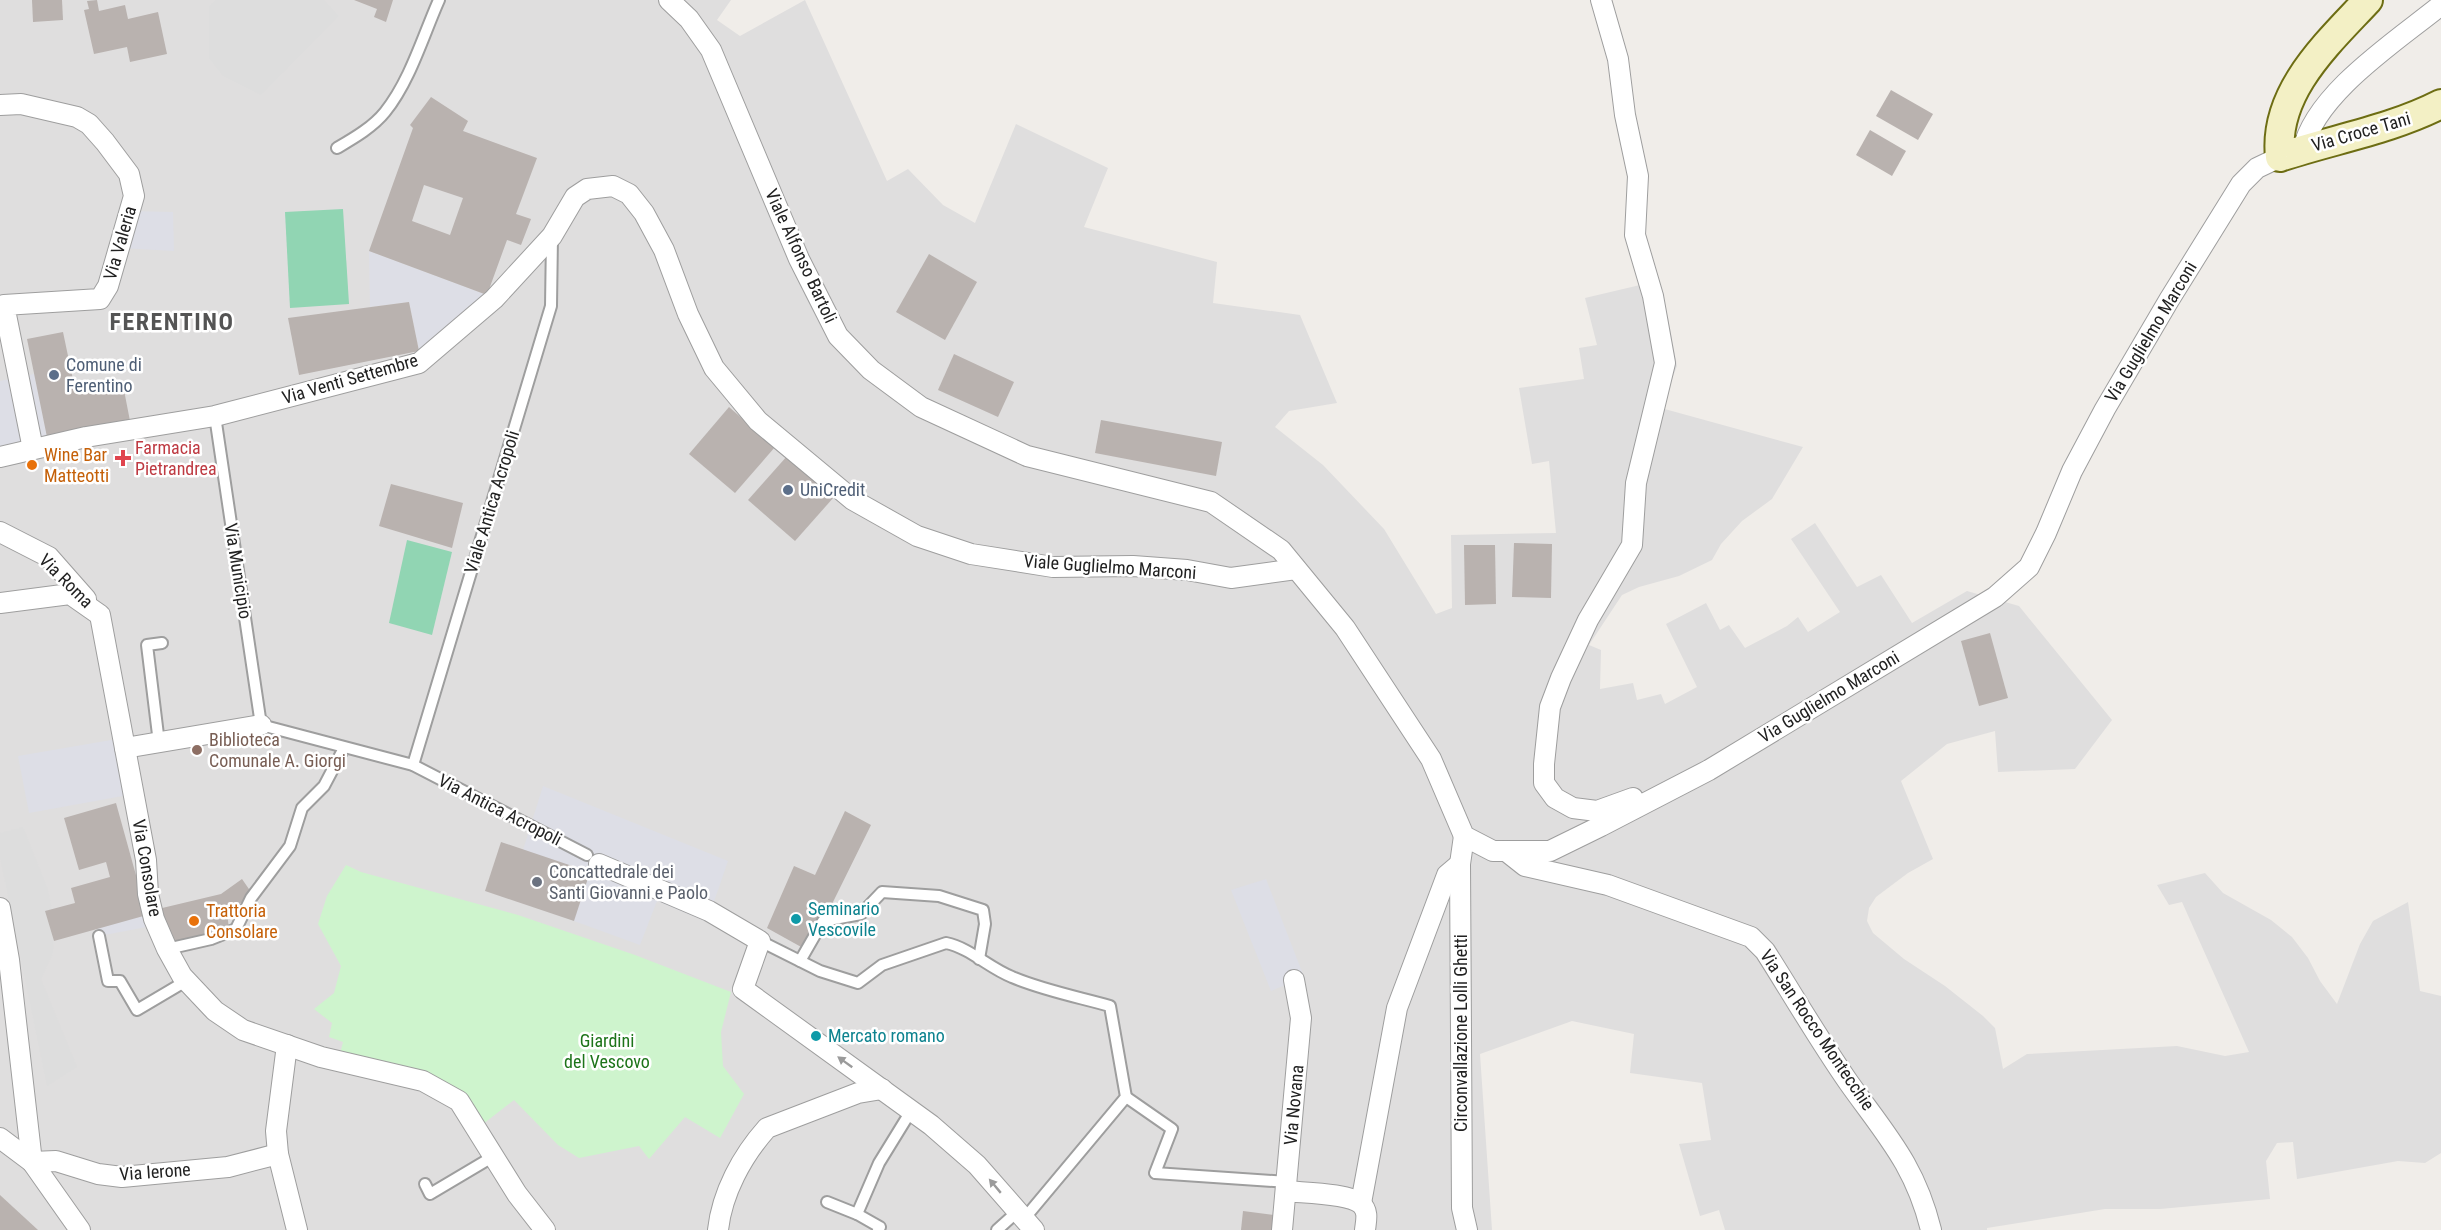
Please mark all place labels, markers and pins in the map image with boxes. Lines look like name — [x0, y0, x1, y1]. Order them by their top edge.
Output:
place label: Comune di Ferentino — [66, 354, 142, 396]
marker: Comune di Ferentino — [47, 368, 61, 382]
place label: Farmacia Pietrandrea — [135, 437, 217, 479]
place label: Wine Bar Matteotti — [44, 444, 109, 486]
marker: Farmacia Pietrandrea — [116, 451, 130, 465]
marker: Wine Bar Matteotti — [25, 458, 39, 472]
place label: UniCredit — [800, 479, 865, 500]
marker: UniCredit — [781, 483, 795, 497]
place label: Biblioteca Comunale A. Giorgi — [209, 729, 346, 771]
marker: Biblioteca Comunale A. Giorgi — [190, 743, 204, 757]
place label: Concattedrale dei Santi Giovanni e Paolo — [549, 861, 708, 903]
marker: Concattedrale dei Santi Giovanni e Paolo — [530, 875, 544, 889]
place label: Seminario Vescovile — [808, 898, 879, 940]
place label: Trattoria Consolare — [206, 900, 278, 942]
marker: Seminario Vescovile — [789, 912, 803, 926]
marker: Trattoria Consolare — [187, 914, 201, 928]
place label: Mercato romano — [828, 1025, 945, 1046]
marker: Mercato romano — [809, 1029, 823, 1043]

